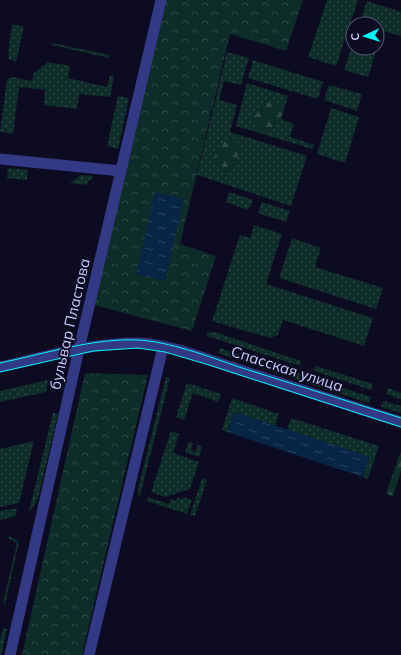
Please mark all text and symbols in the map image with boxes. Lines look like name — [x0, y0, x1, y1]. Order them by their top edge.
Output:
north arrow — [345, 16, 385, 56]
text: С — [348, 32, 362, 41]
street label: бульвар Пластова — [45, 256, 94, 391]
street label: Спасская улица — [229, 341, 346, 396]

